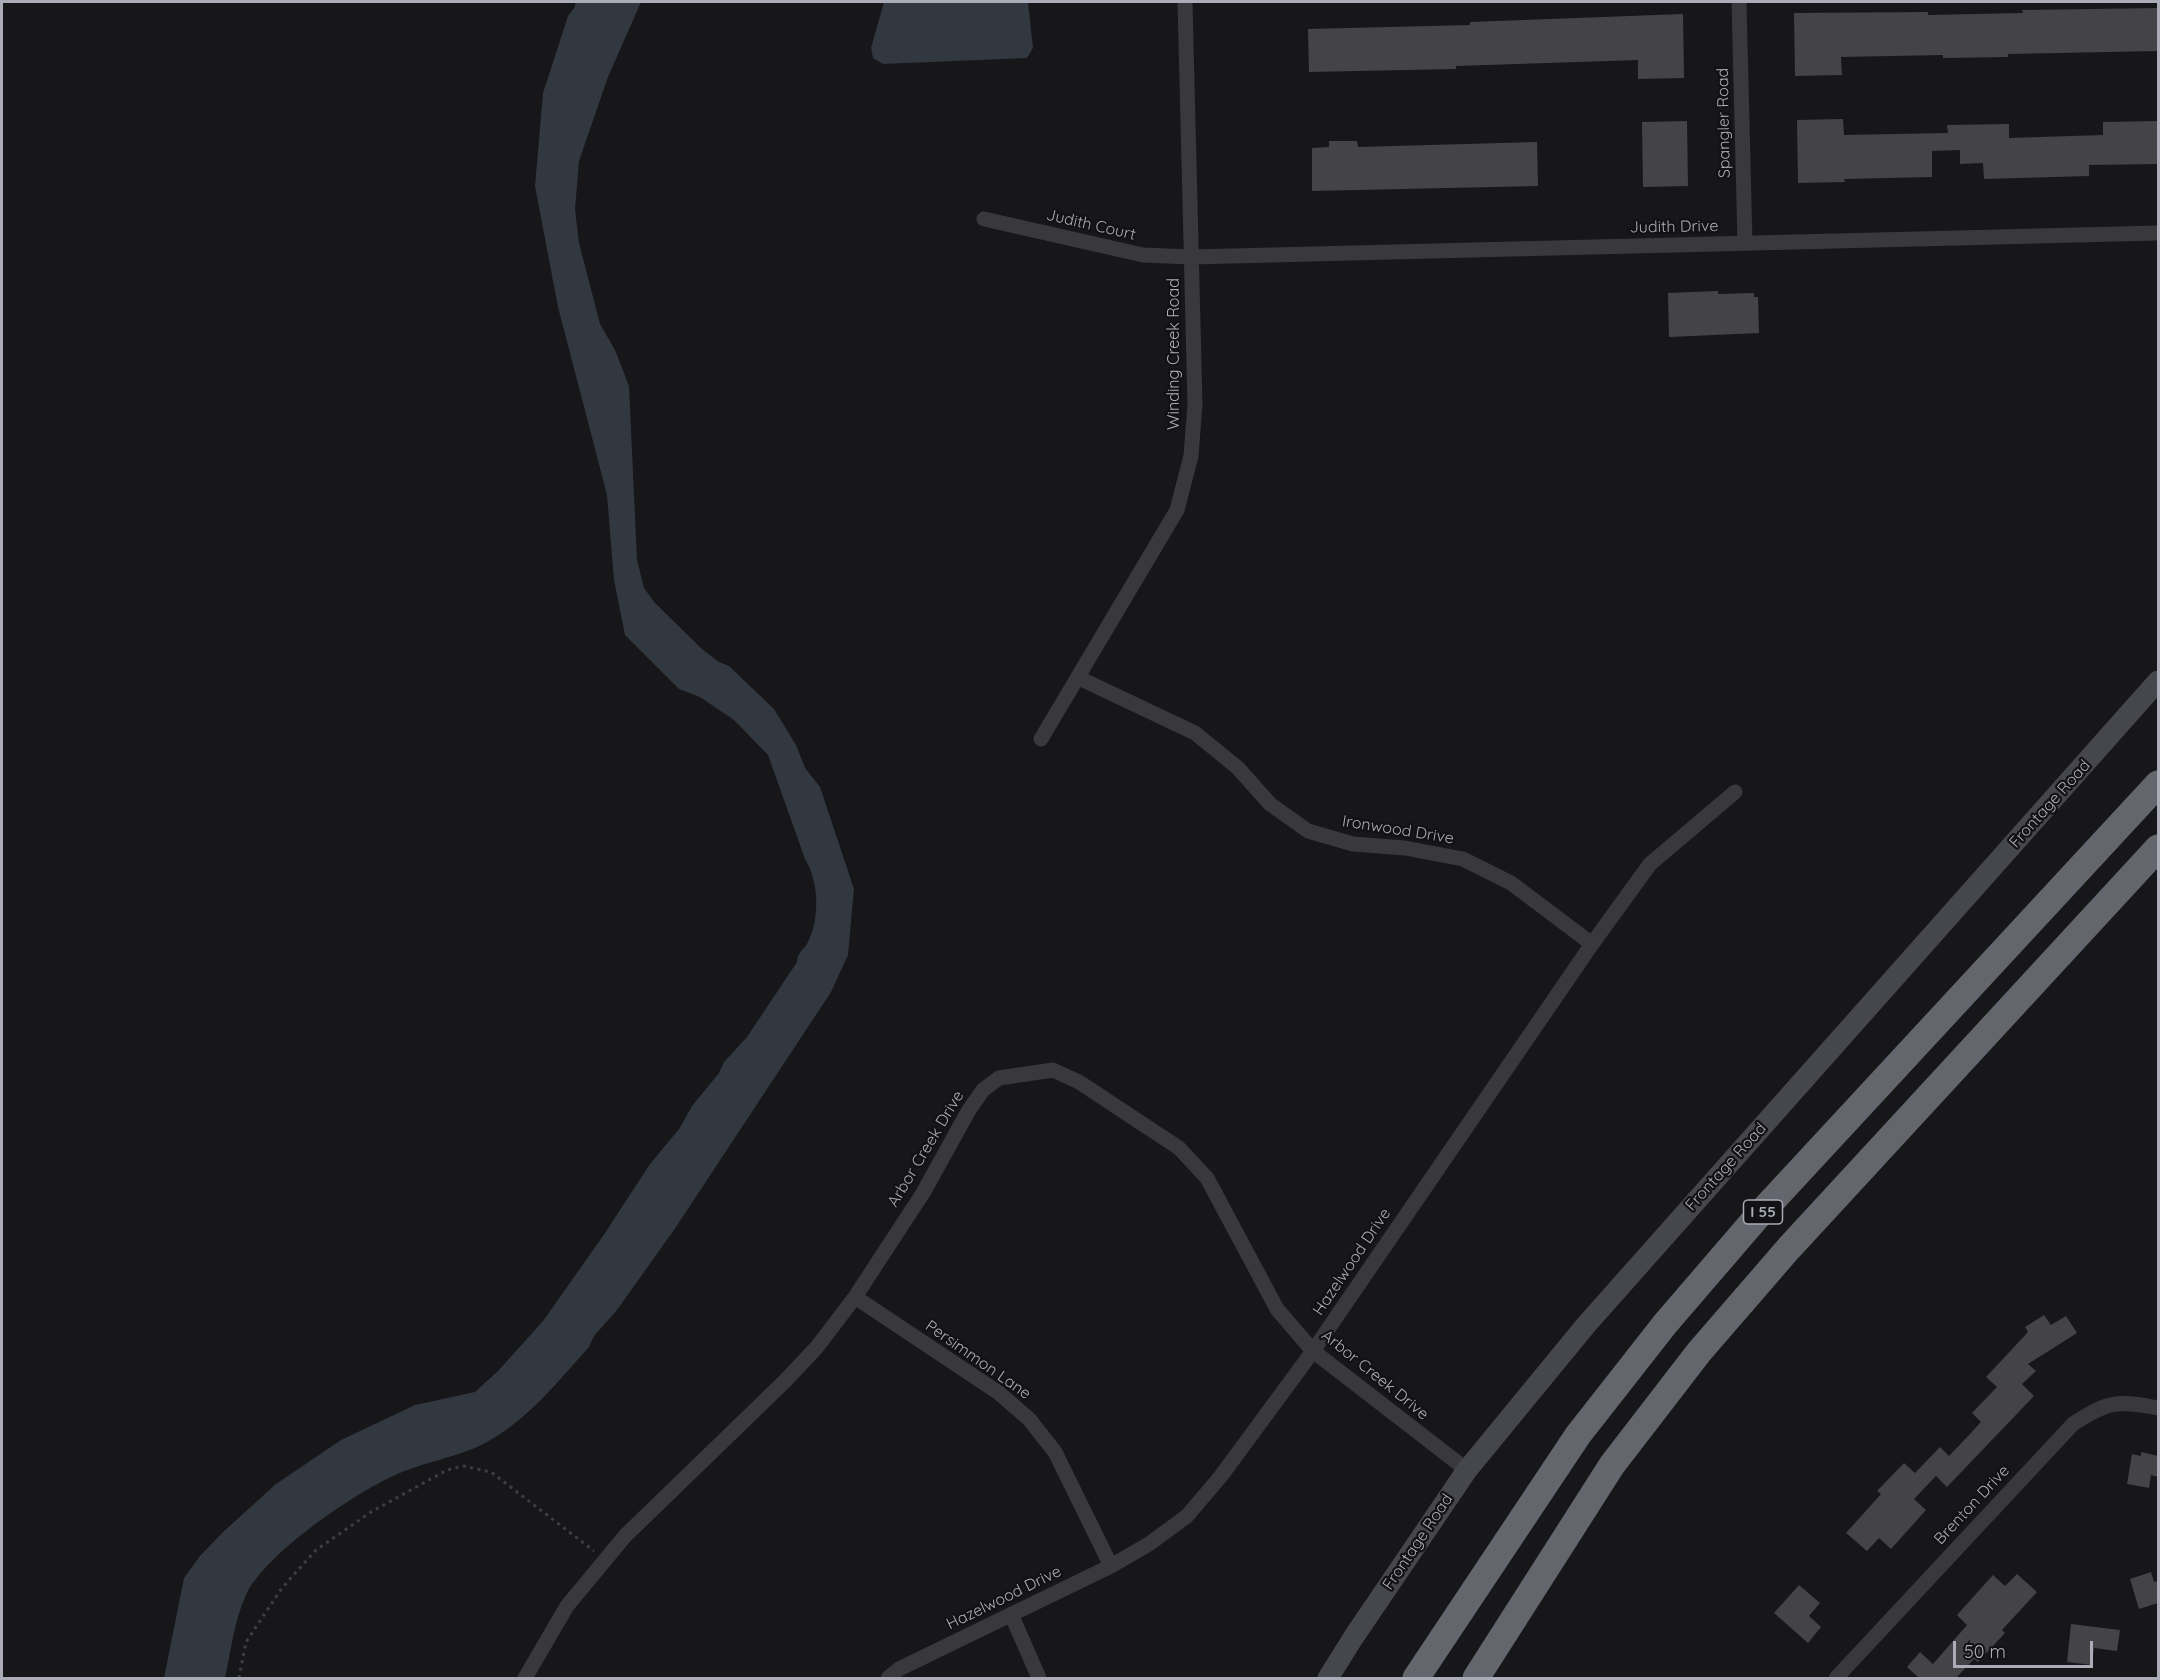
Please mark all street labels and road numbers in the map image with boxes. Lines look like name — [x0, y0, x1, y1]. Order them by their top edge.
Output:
street label: Spangler Road — [1713, 68, 1735, 178]
street label: Judith Court — [1044, 205, 1138, 245]
street label: Judith Drive — [1629, 217, 1719, 237]
street label: Winding Creek Road — [1164, 278, 1184, 430]
street label: Frontage Road — [2006, 756, 2094, 852]
street label: Ironwood Drive — [1341, 812, 1455, 848]
street label: Arbor Creek Drive — [884, 1087, 968, 1211]
street label: Frontage Road — [1682, 1119, 1770, 1215]
road number: I 55 — [1744, 1200, 1782, 1224]
street label: Hazelwood Drive — [1309, 1205, 1395, 1319]
street label: Persimmon Lane — [922, 1316, 1034, 1404]
street label: Arbor Creek Drive — [1318, 1326, 1432, 1424]
street label: Brenton Drive — [1930, 1461, 2014, 1549]
street label: Frontage Road — [1379, 1490, 1457, 1594]
street label: Hazelwood Drive — [944, 1562, 1064, 1634]

